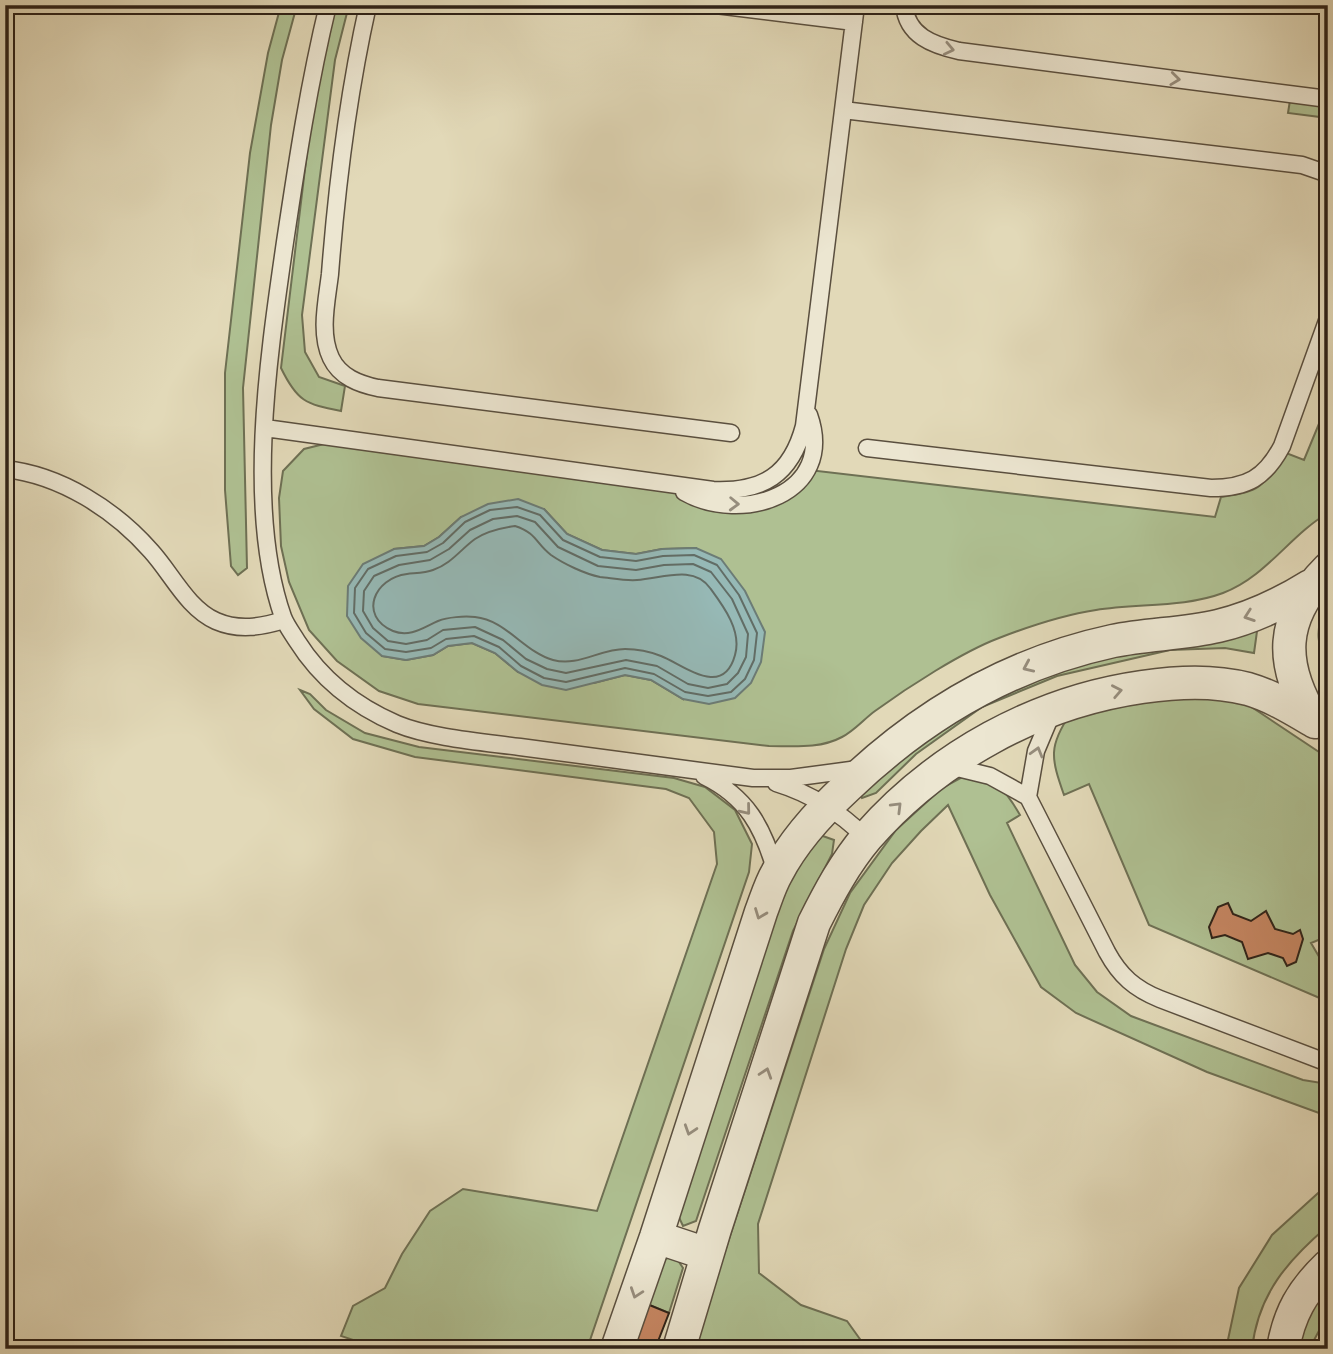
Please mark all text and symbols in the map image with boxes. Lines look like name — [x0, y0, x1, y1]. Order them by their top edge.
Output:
one-way arrow — [943, 41, 955, 55]
one-way arrow — [1169, 71, 1180, 86]
one-way arrow — [729, 497, 740, 512]
one-way arrow — [1244, 608, 1256, 622]
one-way arrow — [1023, 659, 1035, 673]
one-way arrow — [1111, 684, 1123, 699]
one-way arrow — [1028, 746, 1043, 758]
one-way arrow — [738, 802, 751, 815]
one-way arrow — [889, 803, 902, 816]
one-way arrow — [755, 907, 769, 919]
one-way arrow — [758, 1067, 772, 1079]
one-way arrow — [684, 1123, 698, 1136]
one-way arrow — [630, 1286, 644, 1299]

